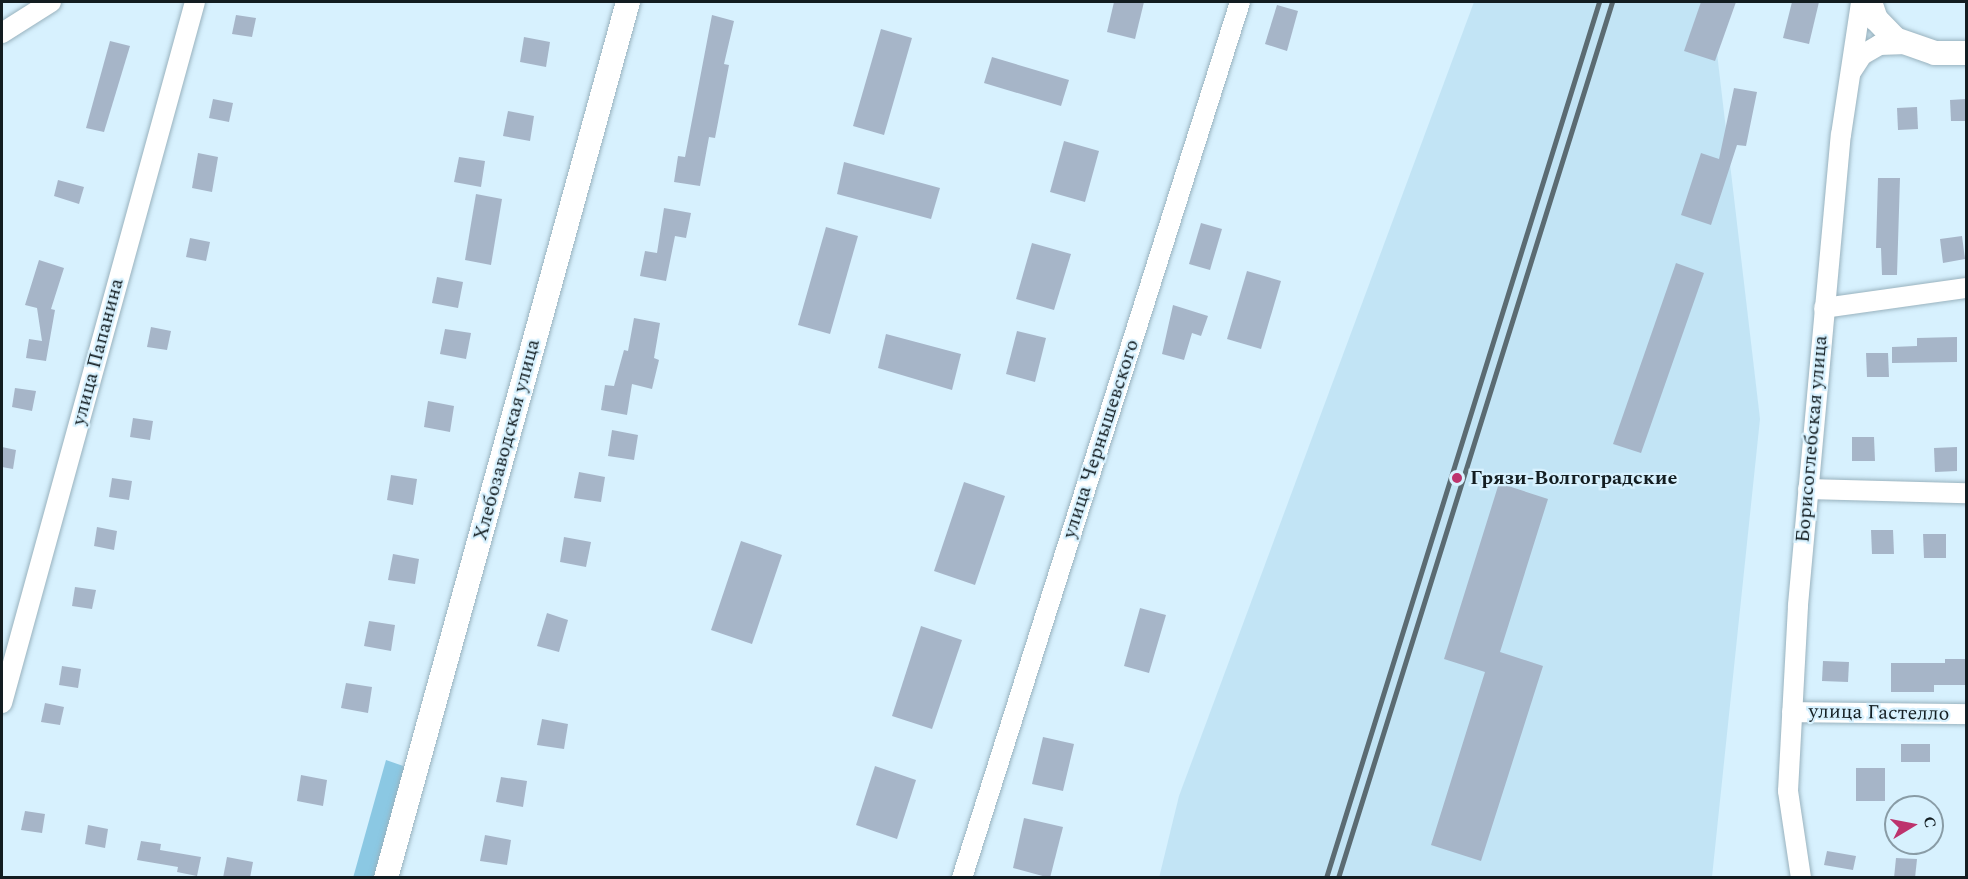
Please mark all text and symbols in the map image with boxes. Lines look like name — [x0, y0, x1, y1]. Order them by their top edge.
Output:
street label: улица Папанина — [67, 276, 129, 428]
street label: Борисоглебская улица — [1791, 334, 1833, 544]
street label: улица Чернышевского — [1057, 336, 1145, 542]
street label: Хлебозаводская улица — [469, 337, 545, 543]
place label: Грязи-Волгоградские — [1470, 466, 1677, 490]
marker: Грязи-Волгоградские — [1448, 469, 1466, 487]
street label: улица Гастелло — [1808, 700, 1950, 726]
north arrow — [1884, 795, 1944, 855]
text: С — [1917, 815, 1943, 830]

